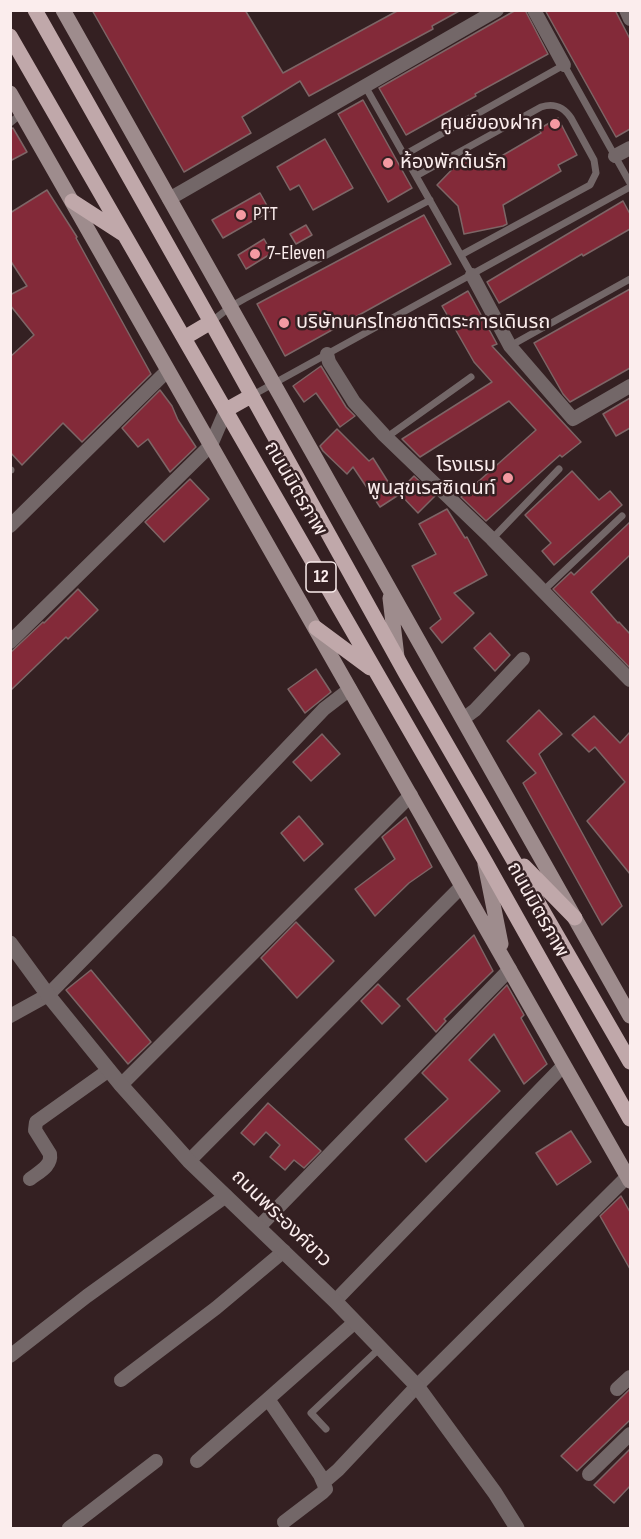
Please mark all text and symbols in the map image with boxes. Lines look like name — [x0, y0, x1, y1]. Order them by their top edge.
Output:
place label: ศูนย์ของฝาก — [440, 112, 543, 136]
marker: ศูนย์ของฝาก — [548, 117, 562, 131]
place label: ห้องพักต้นรัก — [400, 151, 507, 175]
marker: ห้องพักต้นรัก — [381, 156, 395, 170]
place label: PTT — [253, 203, 278, 227]
marker: PTT — [234, 208, 248, 222]
place label: 7-Eleven — [267, 242, 325, 266]
marker: 7-Eleven — [248, 247, 262, 261]
place label: บริษัทนครไทยชาติตระการเดินรถ — [296, 311, 550, 335]
marker: บริษัทนครไทยชาติตระการเดินรถ — [277, 316, 291, 330]
street label: ถนนมิตรภาพ — [258, 437, 332, 541]
place label: โรงแรม พูนสุขเรสซิเดนท์ — [367, 454, 496, 501]
marker: โรงแรม พูนสุขเรสซิเดนท์ — [501, 471, 515, 485]
road number: 12 — [306, 562, 336, 592]
street label: ถนนมิตรภาพ — [501, 858, 573, 962]
street label: ถนนพระองค์ขาว — [226, 1165, 336, 1273]

